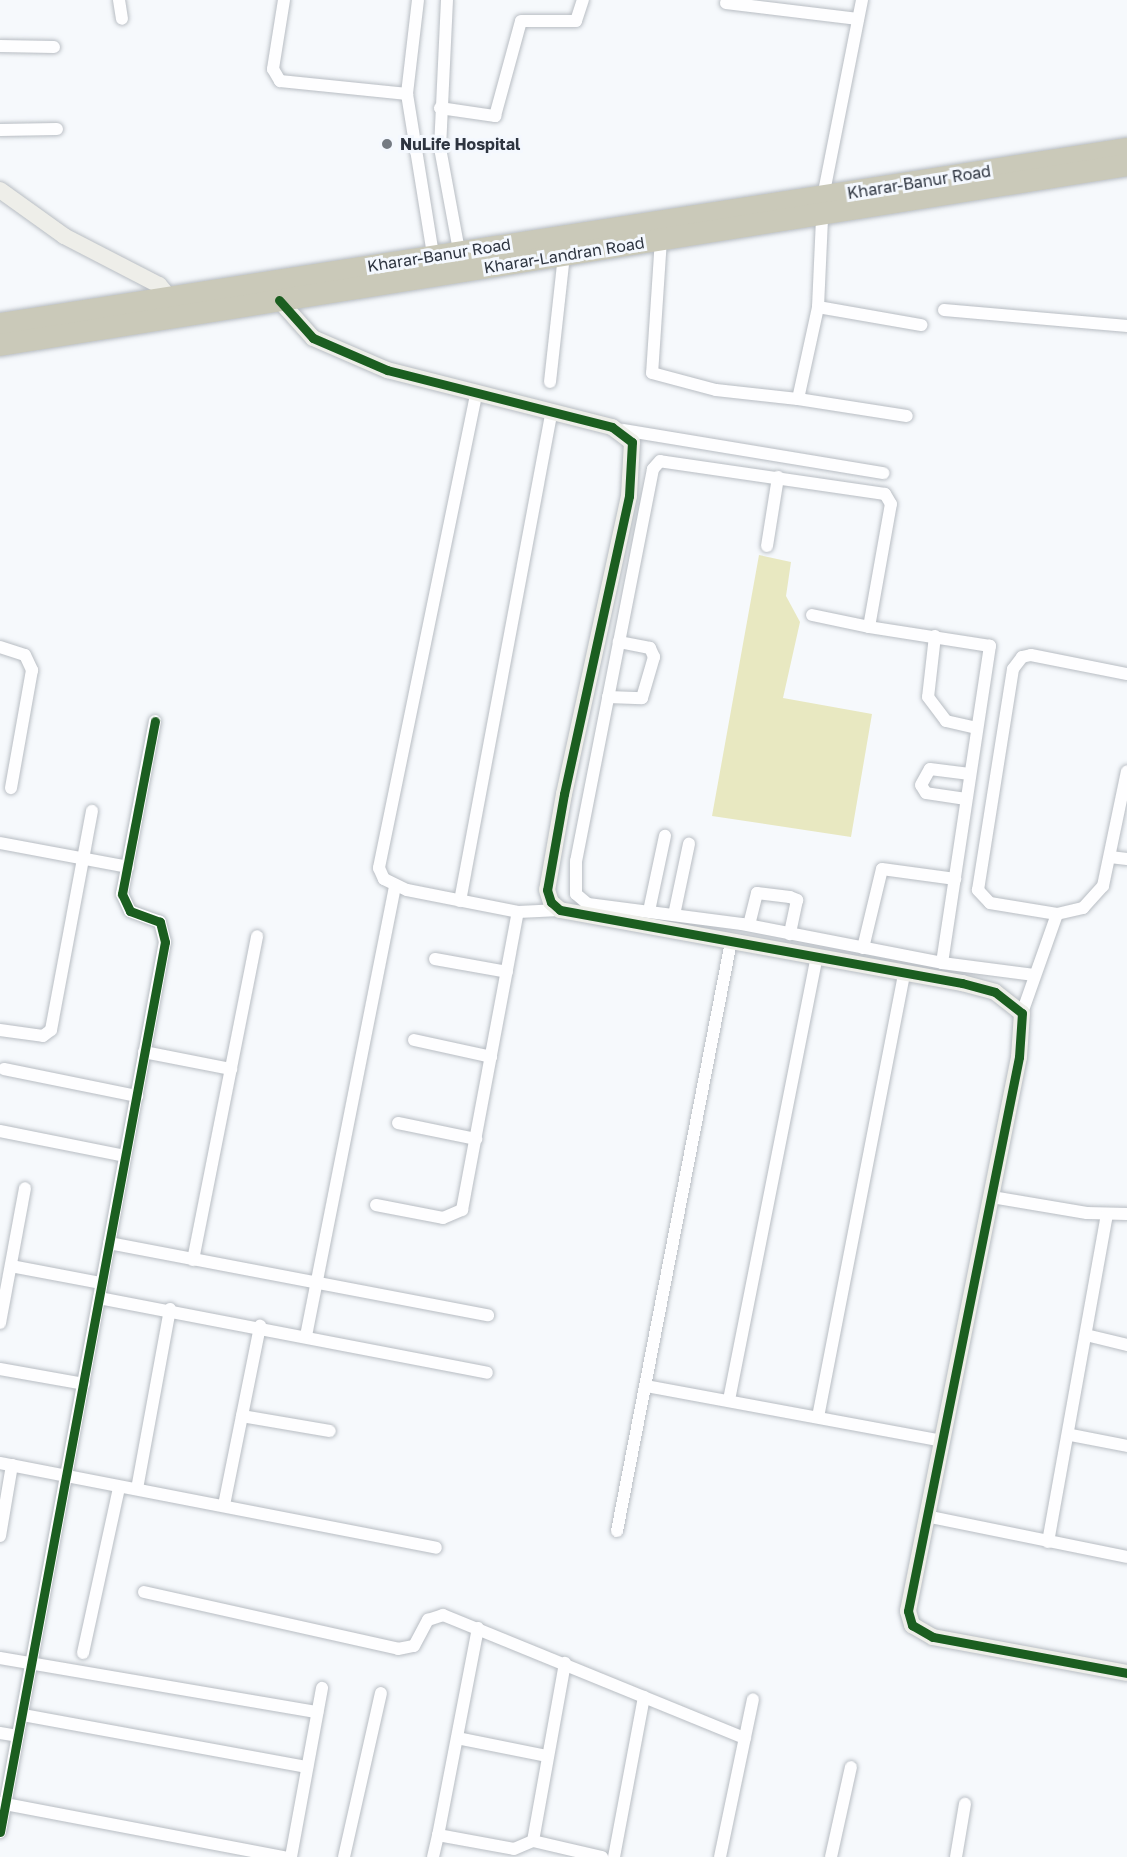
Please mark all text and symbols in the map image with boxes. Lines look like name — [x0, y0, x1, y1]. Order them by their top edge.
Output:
place label: NuLife Hospital — [400, 134, 520, 154]
marker: NuLife Hospital — [378, 135, 396, 153]
street label: Kharar-Banur Road — [846, 161, 992, 203]
street label: Kharar-Landran Road — [482, 233, 646, 277]
street label: Kharar-Banur Road — [366, 234, 512, 276]

